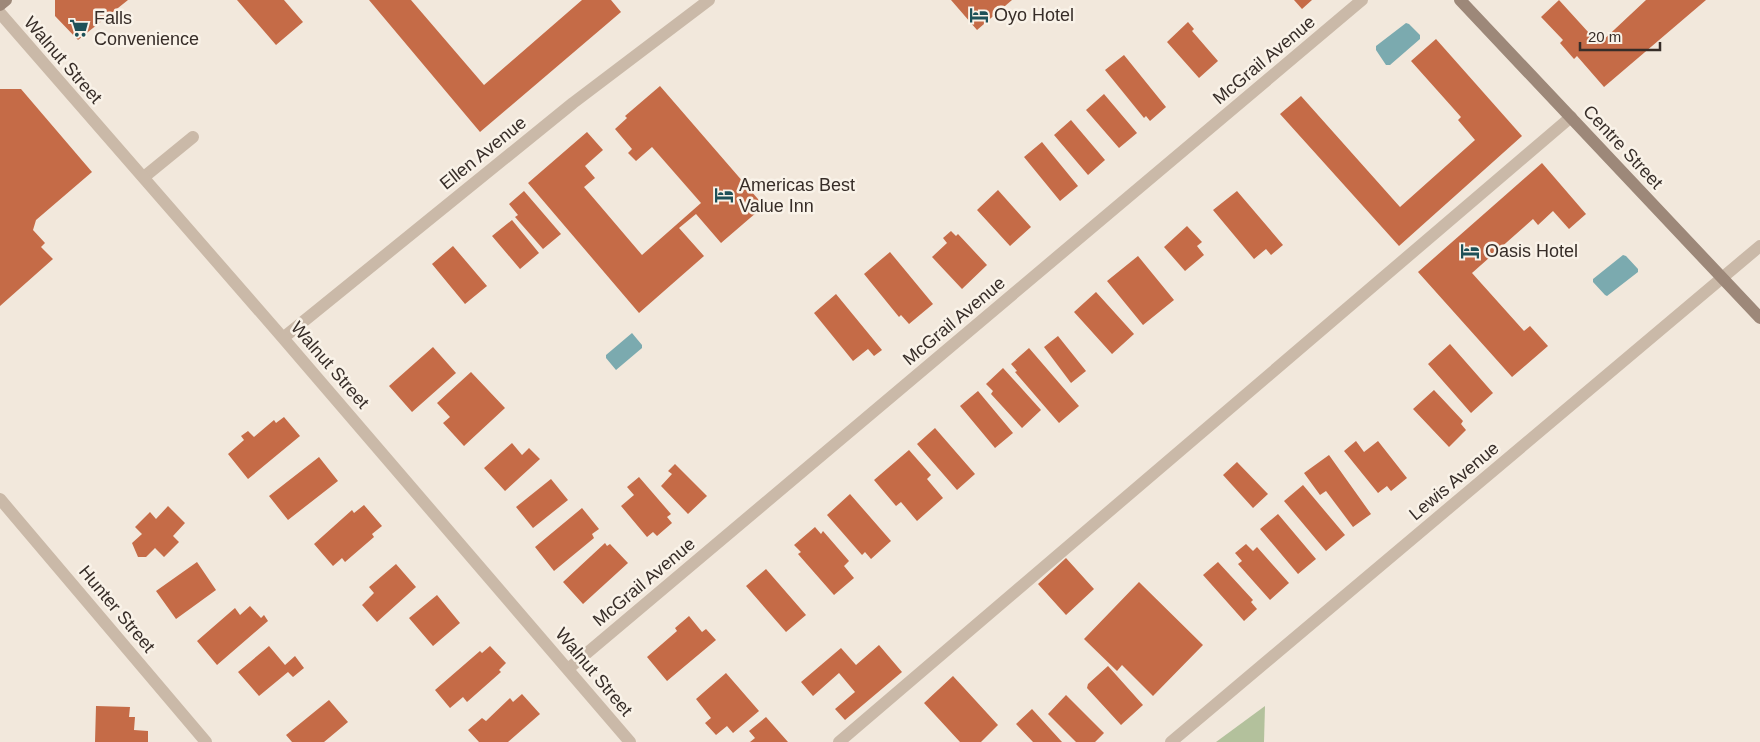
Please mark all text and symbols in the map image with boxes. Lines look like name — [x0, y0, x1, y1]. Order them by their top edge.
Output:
hotel icon: Oyo Hotel — [968, 4, 990, 26]
place label: Oyo Hotel — [994, 5, 1074, 25]
place label: Falls Convenience — [94, 8, 199, 49]
street label: McGrail Avenue — [1209, 12, 1319, 108]
street label: Walnut Street — [20, 13, 106, 107]
supermarket icon: Falls Convenience — [68, 17, 90, 39]
scale bar — [1580, 20, 1660, 52]
text: 20 m — [1588, 28, 1621, 45]
street label: Centre Street — [1579, 101, 1667, 193]
street label: Ellen Avenue — [436, 112, 530, 194]
place label: Americas Best Value Inn — [739, 175, 855, 216]
hotel icon: Americas Best Value Inn — [713, 184, 735, 206]
hotel icon: Oasis Hotel — [1459, 240, 1481, 262]
place label: Oasis Hotel — [1485, 241, 1578, 261]
street label: McGrail Avenue — [899, 273, 1009, 369]
street label: Walnut Street — [287, 318, 373, 412]
street label: Lewis Avenue — [1405, 438, 1503, 524]
street label: McGrail Avenue — [589, 534, 699, 630]
street label: Hunter Street — [75, 562, 159, 656]
street label: Walnut Street — [552, 624, 636, 720]

